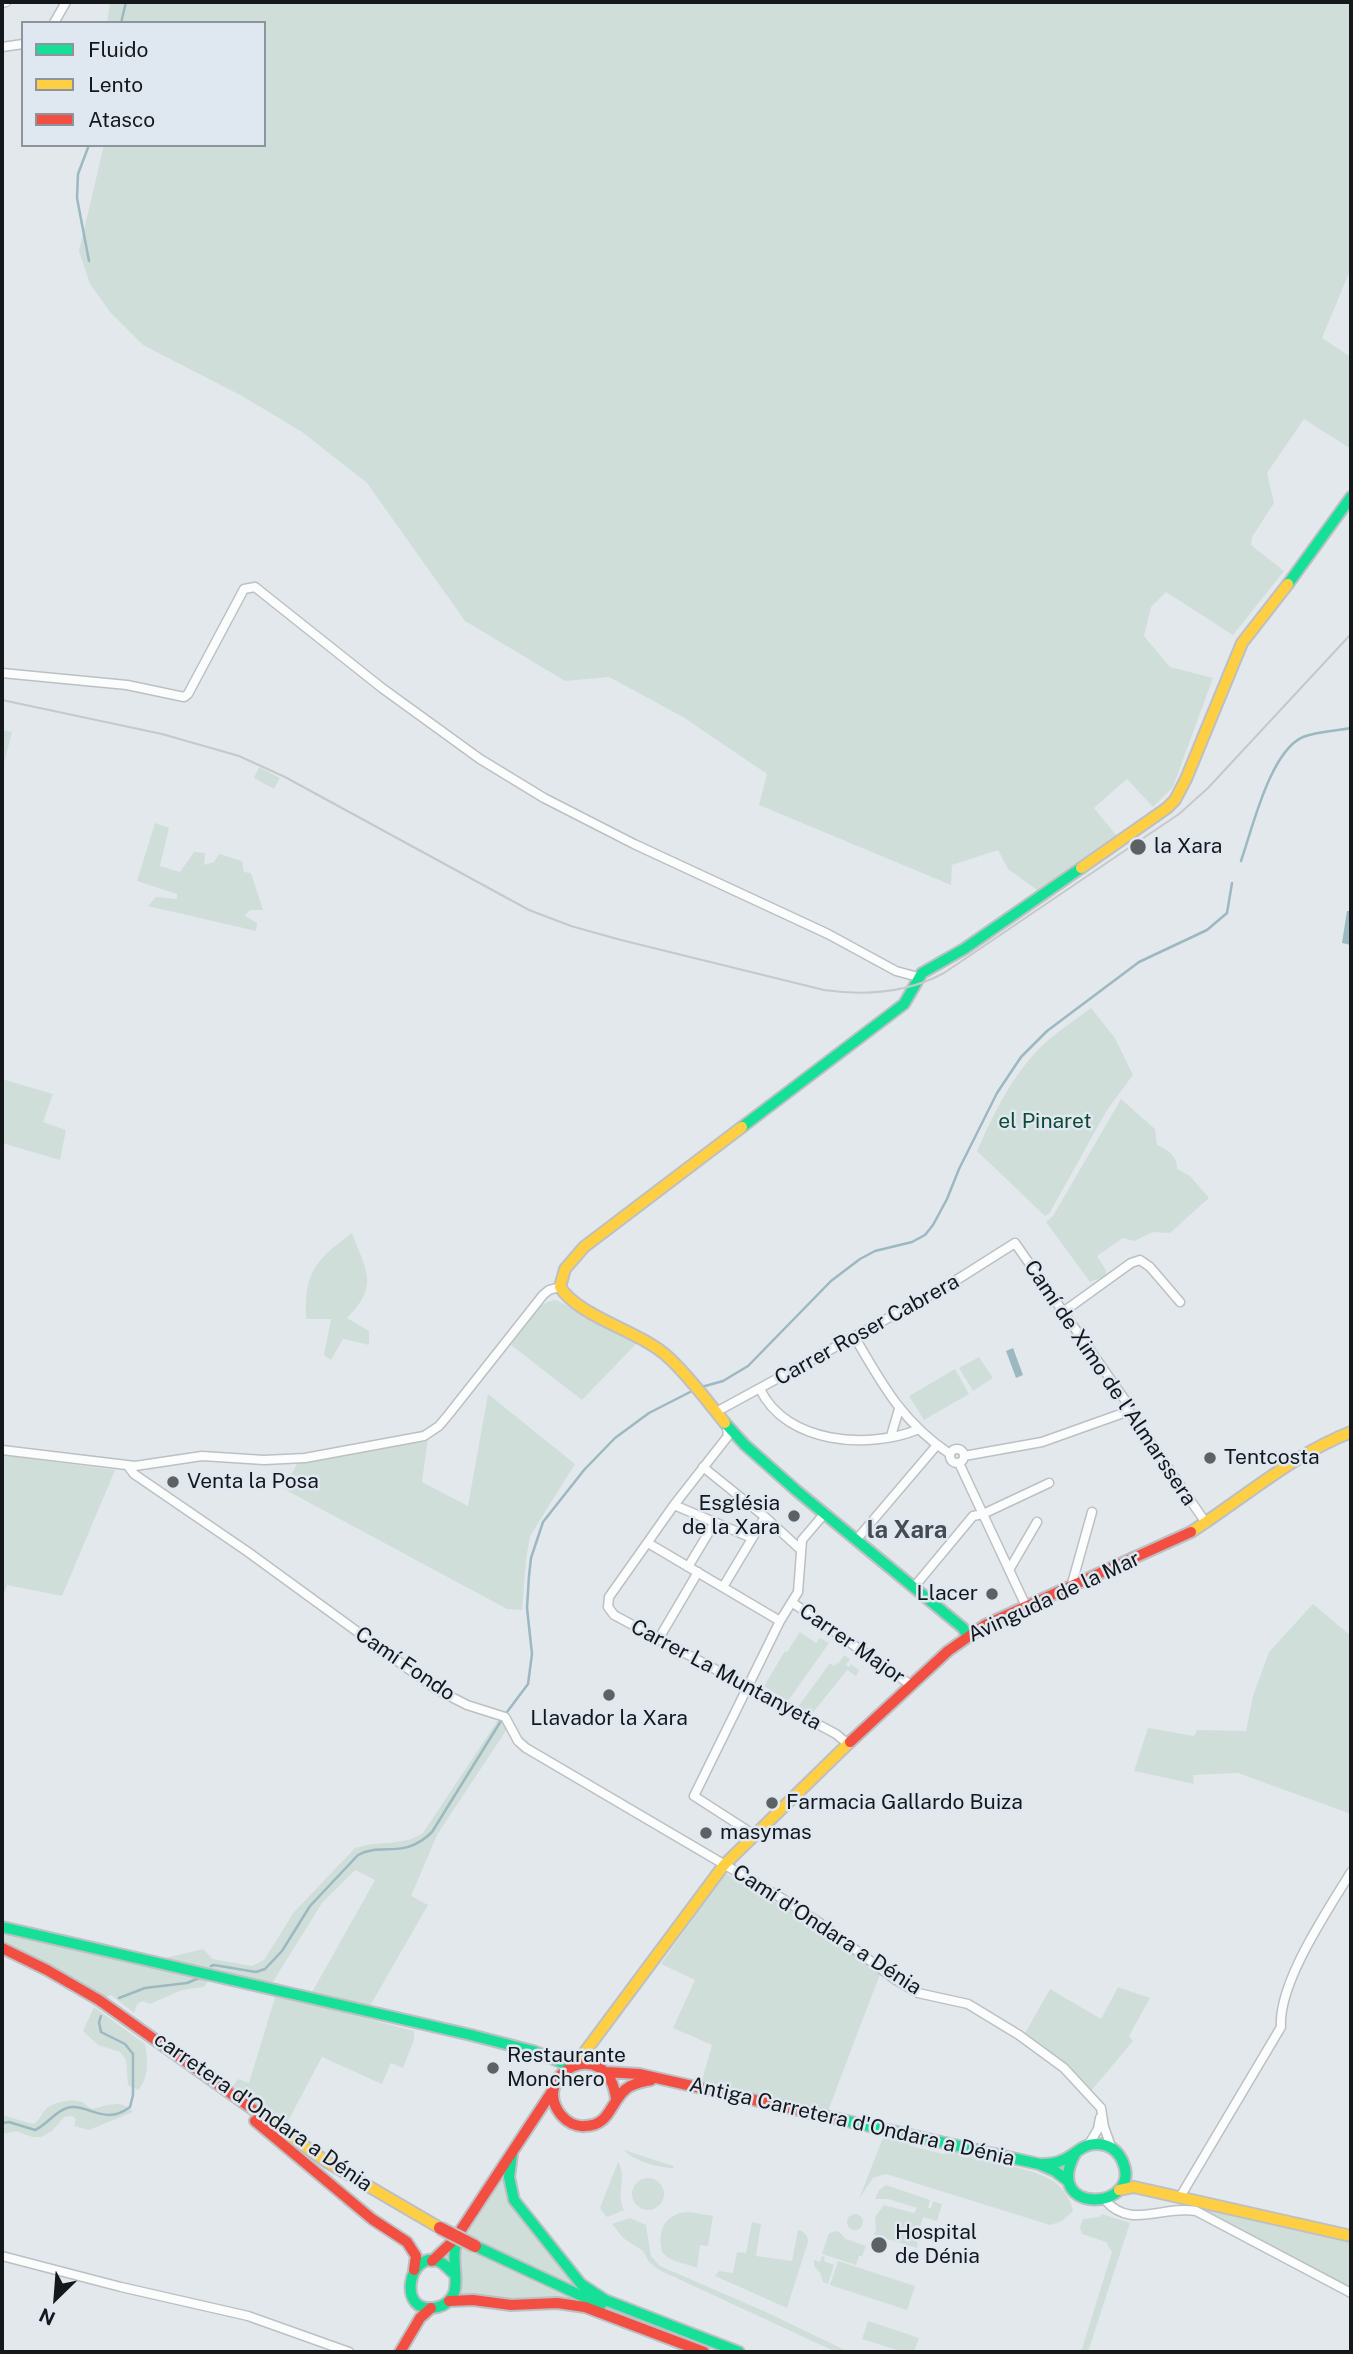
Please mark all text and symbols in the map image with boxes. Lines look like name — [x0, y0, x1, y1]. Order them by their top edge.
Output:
legend — [21, 21, 266, 147]
text: Fluido — [88, 37, 148, 62]
text: Lento — [88, 72, 143, 97]
text: Atasco — [88, 107, 155, 132]
place label: la Xara — [1154, 834, 1222, 860]
marker: la Xara — [1128, 837, 1148, 857]
park label: el Pinaret — [998, 1109, 1092, 1135]
street label: Camí de Ximo de l'Almarssera — [1018, 1256, 1202, 1510]
street label: Carrer Roser Cabrera — [770, 1269, 964, 1391]
place label: Tentcosta — [1224, 1445, 1320, 1471]
marker: Tentcosta — [1202, 1450, 1218, 1466]
place label: Venta la Posa — [187, 1469, 319, 1495]
marker: Venta la Posa — [165, 1474, 181, 1490]
place label: Església de la Xara — [682, 1491, 780, 1541]
marker: Església de la Xara — [786, 1508, 802, 1524]
district label: la Xara — [867, 1517, 947, 1545]
street label: Avinguda de la Mar — [964, 1546, 1144, 1648]
place label: Llacer — [917, 1581, 978, 1607]
marker: Llacer — [984, 1586, 1000, 1602]
street label: Carrer Major — [794, 1598, 910, 1690]
street label: Carrer La Muntanyeta — [626, 1614, 826, 1736]
street label: Camí Fondo — [350, 1621, 460, 1707]
marker: Llavador la Xara — [601, 1687, 617, 1703]
place label: Llavador la Xara — [530, 1706, 688, 1732]
place label: Farmacia Gallardo Buiza — [786, 1790, 1023, 1816]
marker: Farmacia Gallardo Buiza — [764, 1795, 780, 1811]
place label: masymas — [720, 1820, 812, 1846]
marker: masymas — [698, 1825, 714, 1841]
street label: Camí d’Ondara a Dénia — [728, 1860, 926, 2000]
street label: carretera d'Ondara a Dénia — [149, 2027, 377, 2197]
place label: Restaurante Monchero — [507, 2043, 626, 2093]
marker: Restaurante Monchero — [485, 2060, 501, 2076]
street label: Antiga Carretera d'Ondara a Dénia — [687, 2072, 1017, 2172]
place label: Hospital de Dénia — [895, 2220, 980, 2270]
marker: Hospital de Dénia — [869, 2235, 889, 2255]
north arrow — [21, 2263, 91, 2333]
text: N — [36, 2304, 59, 2330]

